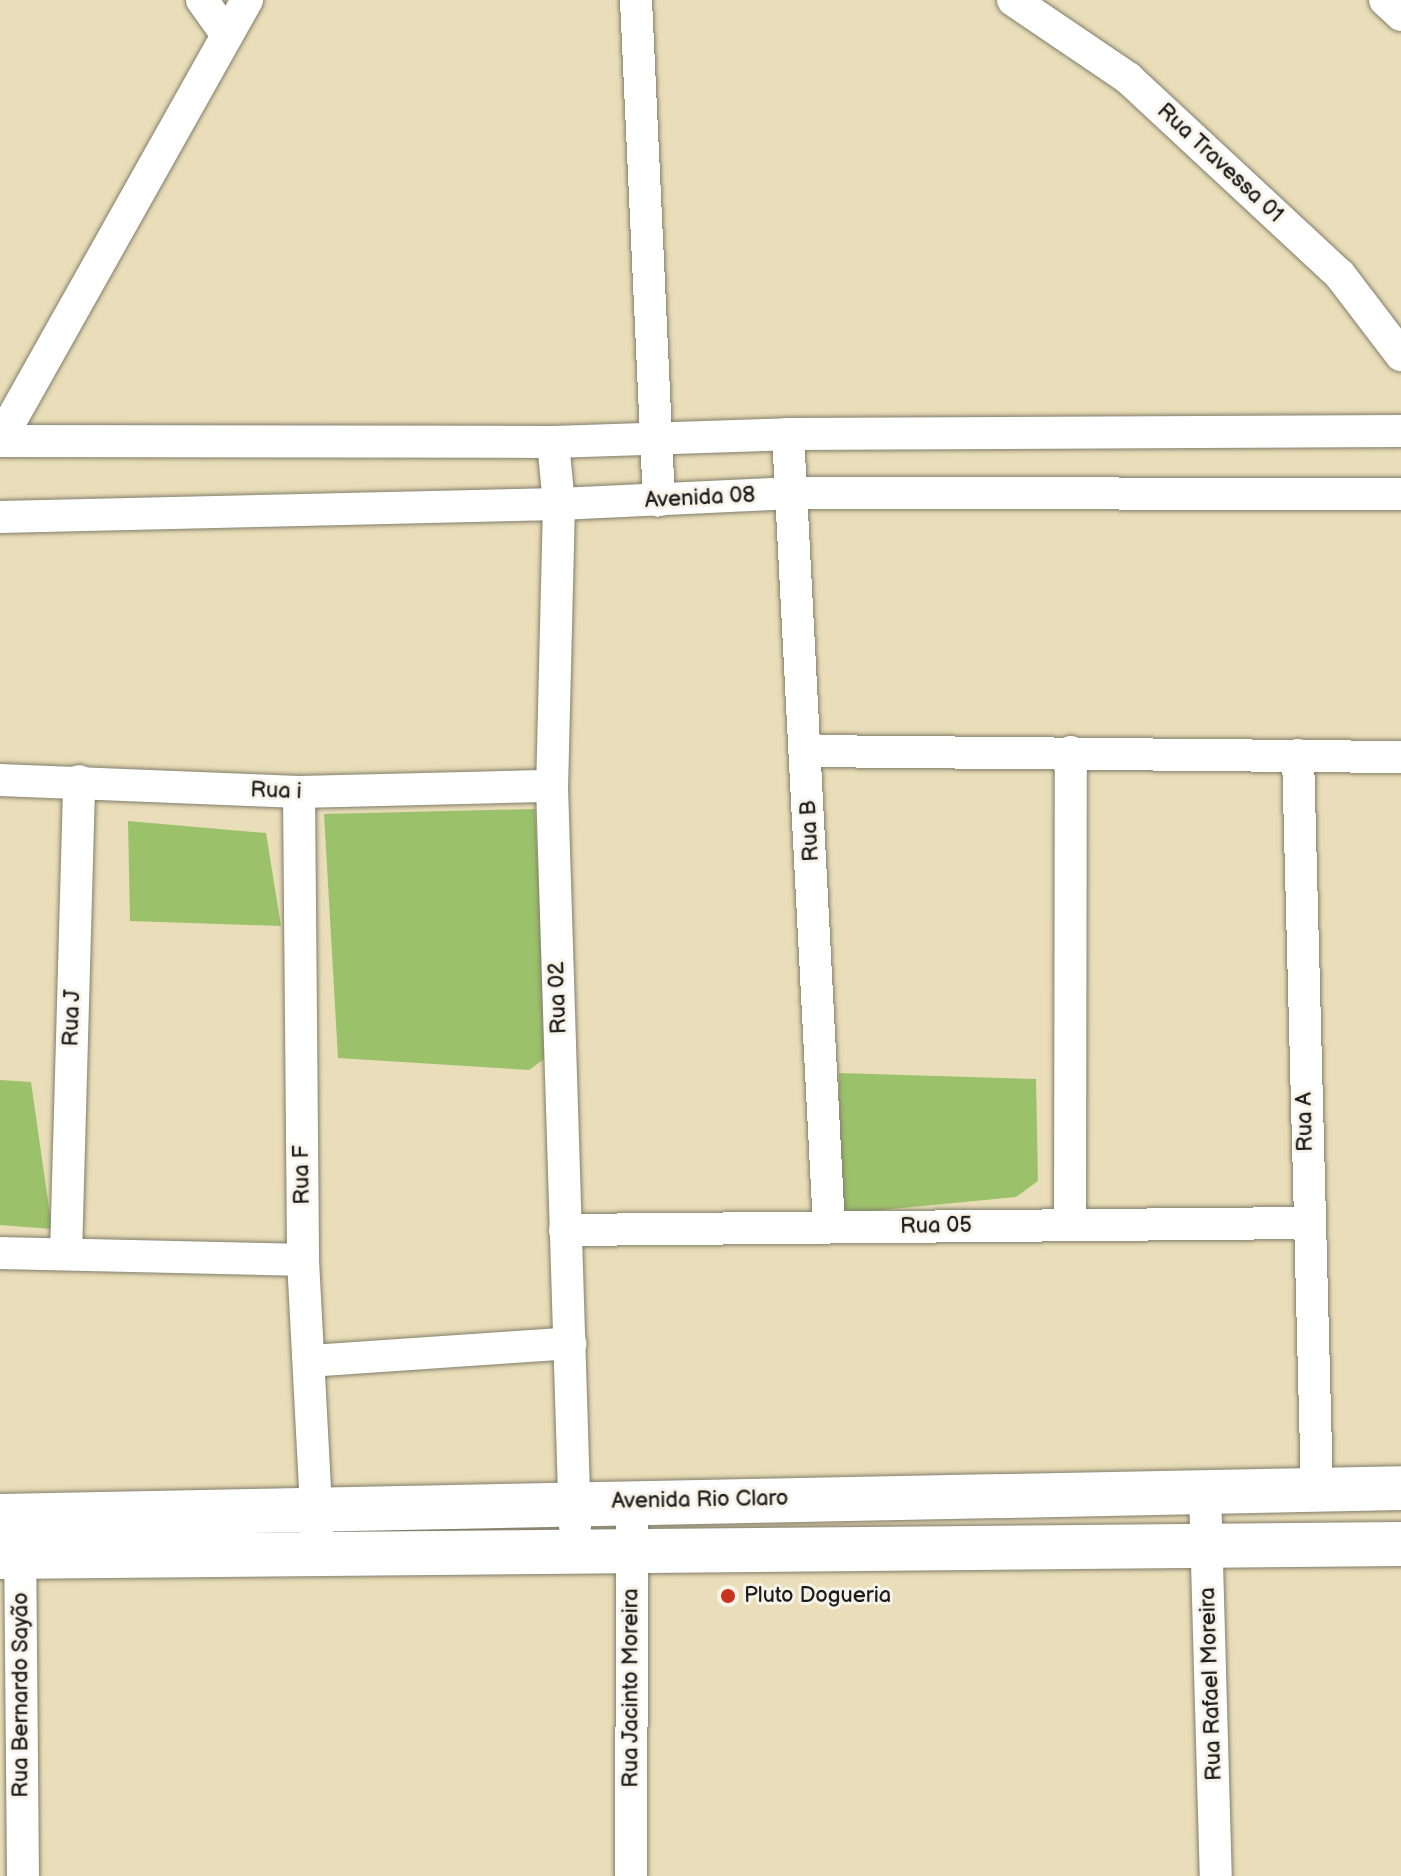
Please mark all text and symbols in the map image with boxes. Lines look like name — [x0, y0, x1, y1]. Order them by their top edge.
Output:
street label: Rua Travessa 01 — [1151, 98, 1289, 228]
street label: Avenida 08 — [644, 482, 756, 514]
street label: Rua i — [250, 777, 302, 805]
street label: Rua B — [795, 800, 825, 862]
street label: Rua 02 — [544, 961, 572, 1035]
street label: Rua J — [58, 988, 86, 1048]
street label: Rua A — [1291, 1092, 1319, 1152]
street label: Rua F — [288, 1145, 316, 1205]
street label: Rua 05 — [900, 1212, 972, 1240]
street label: Avenida Rio Claro — [611, 1485, 789, 1515]
place label: Pluto Dogueria — [744, 1583, 891, 1609]
marker: Pluto Dogueria — [719, 1587, 737, 1605]
street label: Rua Rafael Moreira — [1194, 1587, 1228, 1781]
street label: Rua Jacinto Moreira — [618, 1588, 644, 1788]
street label: Rua Bernardo Sayão — [8, 1592, 34, 1798]

